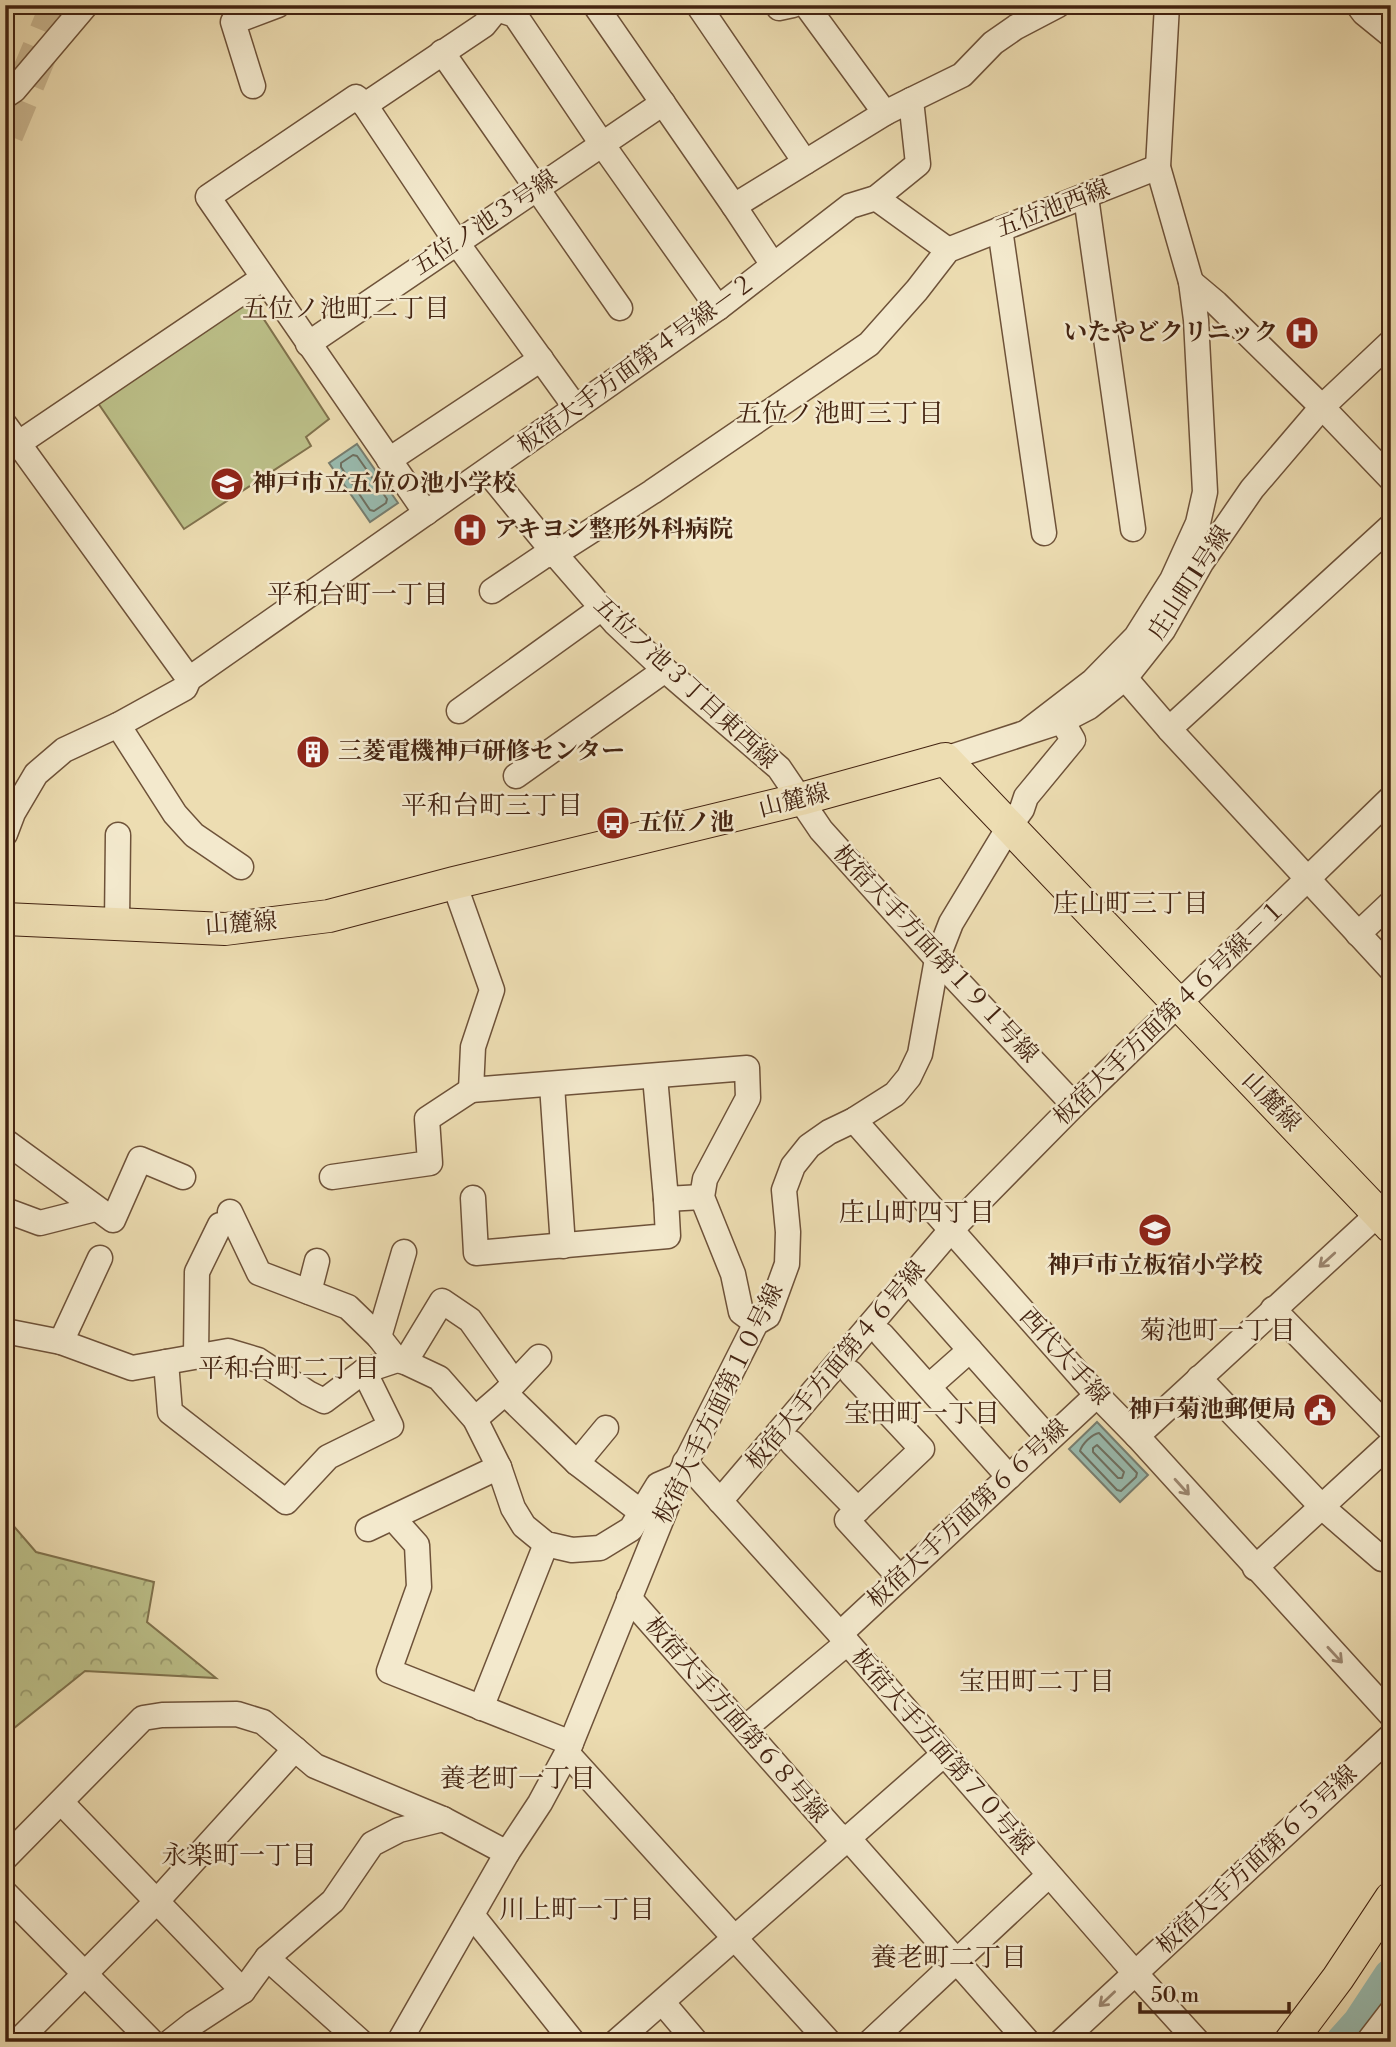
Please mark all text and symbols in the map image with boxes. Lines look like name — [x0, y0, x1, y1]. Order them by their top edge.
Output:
street label: 五位ノ池３号線 — [407, 164, 563, 282]
street label: 五位池西線 — [992, 173, 1114, 245]
street label: 板宿大手方面第４号線－２ — [512, 267, 762, 461]
district label: 五位ノ池町二丁目 — [242, 293, 450, 325]
hospital icon: いたやどクリニック — [1283, 314, 1321, 352]
place label: いたやどクリニック — [1063, 318, 1278, 348]
district label: 五位ノ池町三丁目 — [736, 398, 944, 430]
school or university icon: 神戸市立五位の池小学校 — [208, 465, 246, 503]
place label: 神戸市立五位の池小学校 — [252, 469, 516, 499]
hospital icon: アキヨシ整形外科病院 — [451, 511, 489, 549]
place label: アキヨシ整形外科病院 — [494, 515, 733, 545]
street label: 庄山町1号線 — [1142, 520, 1238, 646]
district label: 平和台町一丁目 — [267, 579, 449, 611]
street label: 五位ノ池３丁目東西線 — [587, 590, 783, 776]
building icon: 三菱電機神戸研修センター — [294, 733, 332, 771]
place label: 三菱電機神戸研修センター — [338, 737, 625, 767]
street label: 山麓線 — [755, 778, 833, 824]
district label: 平和台町三丁目 — [401, 790, 583, 822]
bus stop icon: 五位ノ池 — [594, 804, 632, 842]
place label: 五位ノ池 — [638, 808, 734, 838]
street label: 板宿大手方面第１９１号線 — [826, 838, 1044, 1070]
district label: 庄山町三丁目 — [1053, 888, 1209, 920]
street label: 板宿大手方面第４６号線－１ — [1047, 894, 1293, 1132]
street label: 山麓線 — [204, 907, 278, 941]
street label: 山麓線 — [1235, 1066, 1307, 1138]
district label: 庄山町四丁目 — [839, 1197, 995, 1229]
school or university icon: 神戸市立板宿小学校 — [1136, 1211, 1174, 1249]
place label: 神戸市立板宿小学校 — [1047, 1251, 1263, 1281]
one-way arrow — [1319, 1251, 1337, 1267]
street label: 板宿大手方面第４６号線 — [740, 1255, 932, 1477]
street label: 板宿大手方面第１０号線 — [648, 1279, 790, 1529]
street label: 西代大手線 — [1013, 1302, 1115, 1412]
district label: 菊池町一丁目 — [1140, 1315, 1296, 1347]
district label: 平和台町二丁目 — [198, 1353, 380, 1385]
public building icon: 神戸菊池郵便局 — [1301, 1391, 1339, 1429]
place label: 神戸菊池郵便局 — [1128, 1395, 1296, 1425]
district label: 宝田町一丁目 — [844, 1398, 1000, 1430]
street label: 板宿大手方面第６６号線 — [861, 1413, 1075, 1615]
one-way arrow — [1174, 1478, 1190, 1496]
street label: 板宿大手方面第６８号線 — [638, 1611, 834, 1829]
street label: 板宿大手方面第７０号線 — [844, 1643, 1040, 1861]
one-way arrow — [1327, 1646, 1344, 1663]
district label: 宝田町二丁目 — [959, 1666, 1115, 1698]
street label: 板宿大手方面第６５号線 — [1150, 1759, 1364, 1961]
district label: 養老町一丁目 — [440, 1763, 596, 1795]
district label: 永楽町一丁目 — [161, 1840, 317, 1872]
district label: 川上町一丁目 — [499, 1894, 655, 1926]
district label: 養老町二丁目 — [871, 1942, 1027, 1974]
scale bar — [1140, 1970, 1289, 2014]
text: 50 m — [1151, 1983, 1199, 2009]
one-way arrow — [1098, 1991, 1116, 2007]

